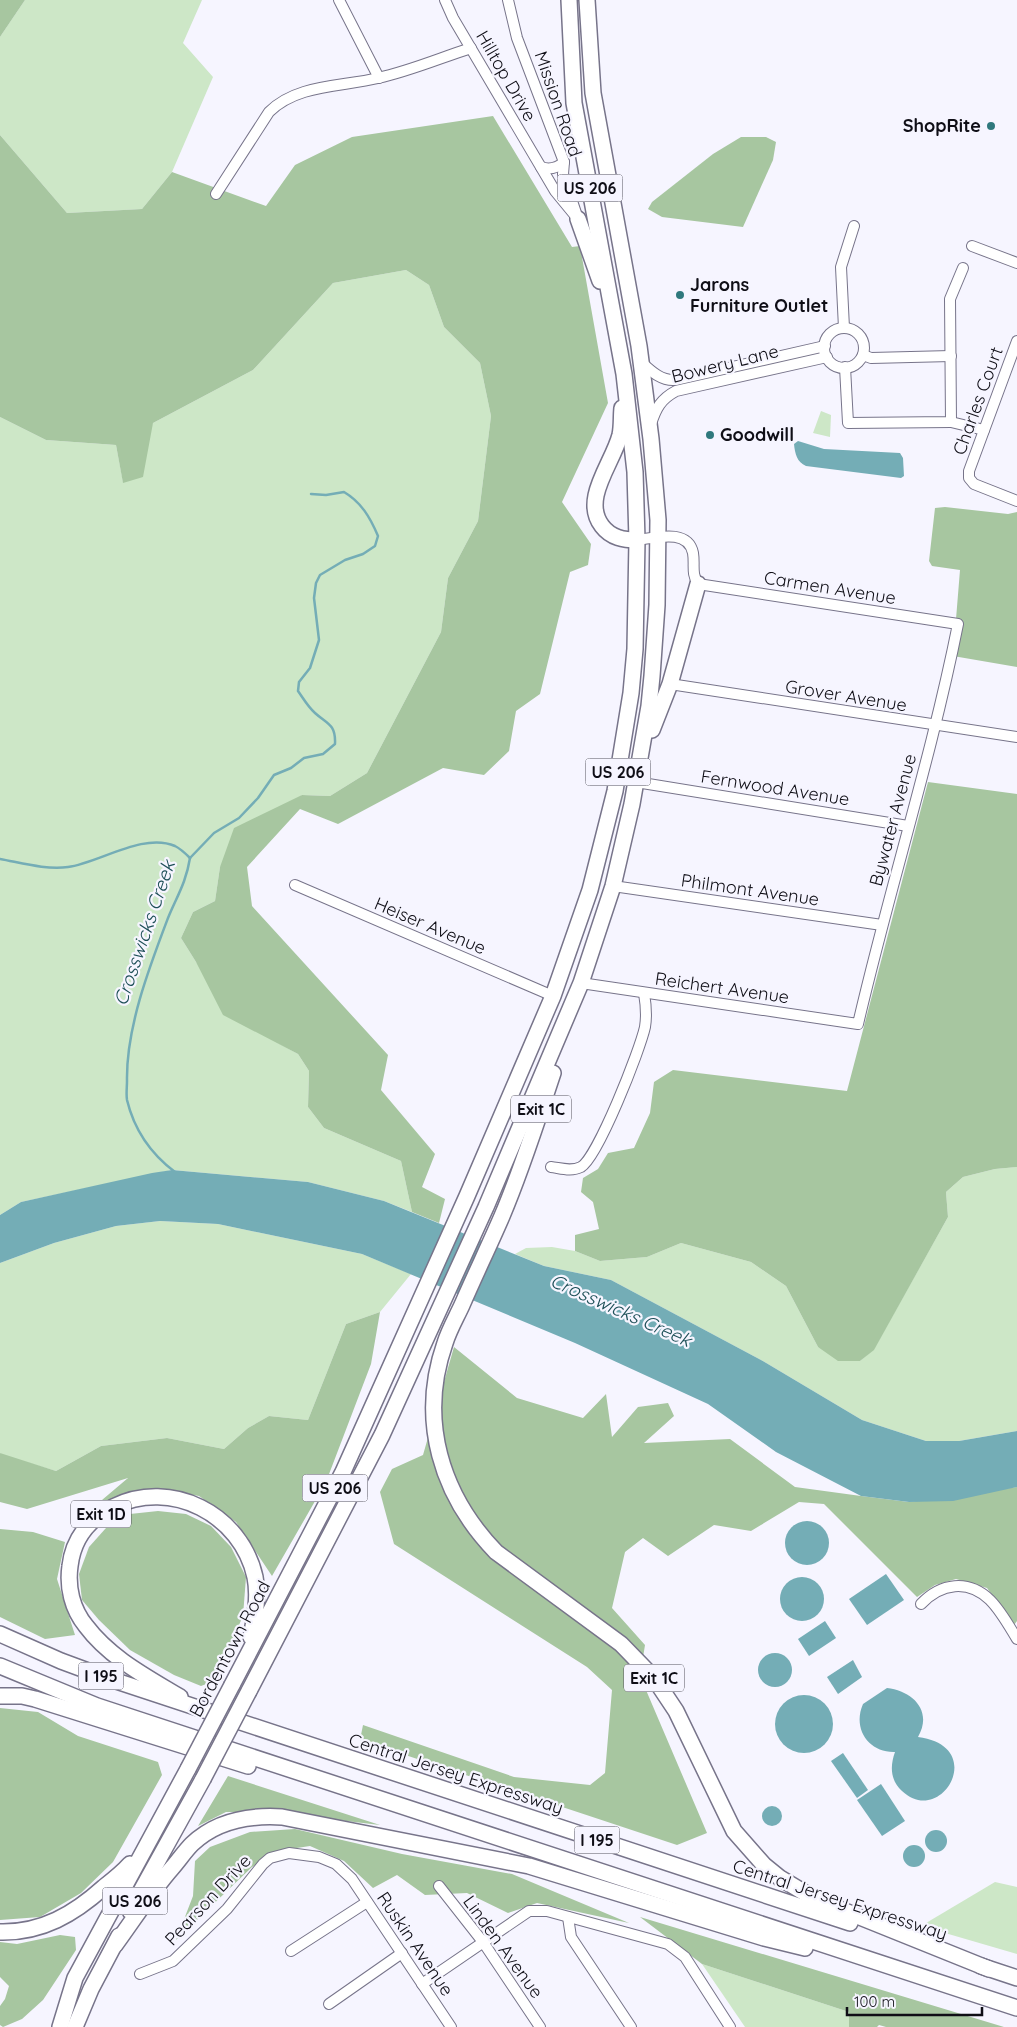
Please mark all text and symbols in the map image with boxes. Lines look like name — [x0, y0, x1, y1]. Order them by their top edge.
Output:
street label: Hilltop Drive — [471, 26, 542, 125]
street label: Mission Road — [530, 48, 587, 160]
place label: ShopRite — [903, 114, 981, 137]
marker: ShopRite — [985, 120, 997, 132]
road number: US 206 — [558, 174, 622, 202]
place label: Jarons Furniture Outlet — [690, 273, 828, 317]
marker: Jarons Furniture Outlet — [674, 289, 686, 301]
street label: Bowery Lane — [669, 339, 781, 388]
street label: Charles Court — [947, 344, 1008, 458]
place label: Goodwill — [720, 423, 794, 446]
marker: Goodwill — [704, 429, 716, 441]
street label: Carmen Avenue — [763, 566, 898, 609]
street label: Grover Avenue — [784, 675, 909, 716]
street label: Bywater Avenue — [864, 751, 921, 889]
road number: US 206 — [586, 759, 650, 786]
street label: Fernwood Avenue — [699, 764, 851, 811]
water label: Crosswicks Creek — [108, 856, 181, 1009]
street label: Philmont Avenue — [680, 868, 821, 911]
street label: Heiser Avenue — [371, 892, 489, 959]
street label: Reichert Avenue — [654, 967, 791, 1008]
road number: Exit 1C — [511, 1096, 571, 1122]
water label: Crosswicks Creek — [547, 1268, 697, 1353]
road number: US 206 — [302, 1475, 368, 1502]
road number: Exit 1D — [71, 1500, 131, 1528]
street label: Bordentown Road — [184, 1577, 275, 1721]
road number: I 195 — [78, 1662, 124, 1690]
road number: Exit 1C — [624, 1665, 684, 1692]
street label: Central Jersey Expressway — [346, 1728, 566, 1819]
road number: I 195 — [574, 1826, 620, 1854]
street label: Pearson Drive — [159, 1849, 256, 1950]
street label: Central Jersey Expressway — [730, 1854, 950, 1945]
street label: Ruskin Avenue — [372, 1887, 459, 2000]
road number: US 206 — [102, 1888, 168, 1914]
street label: Linden Avenue — [458, 1891, 549, 2003]
scale bar — [847, 1984, 982, 2016]
text: 100 m — [854, 1992, 895, 2011]

